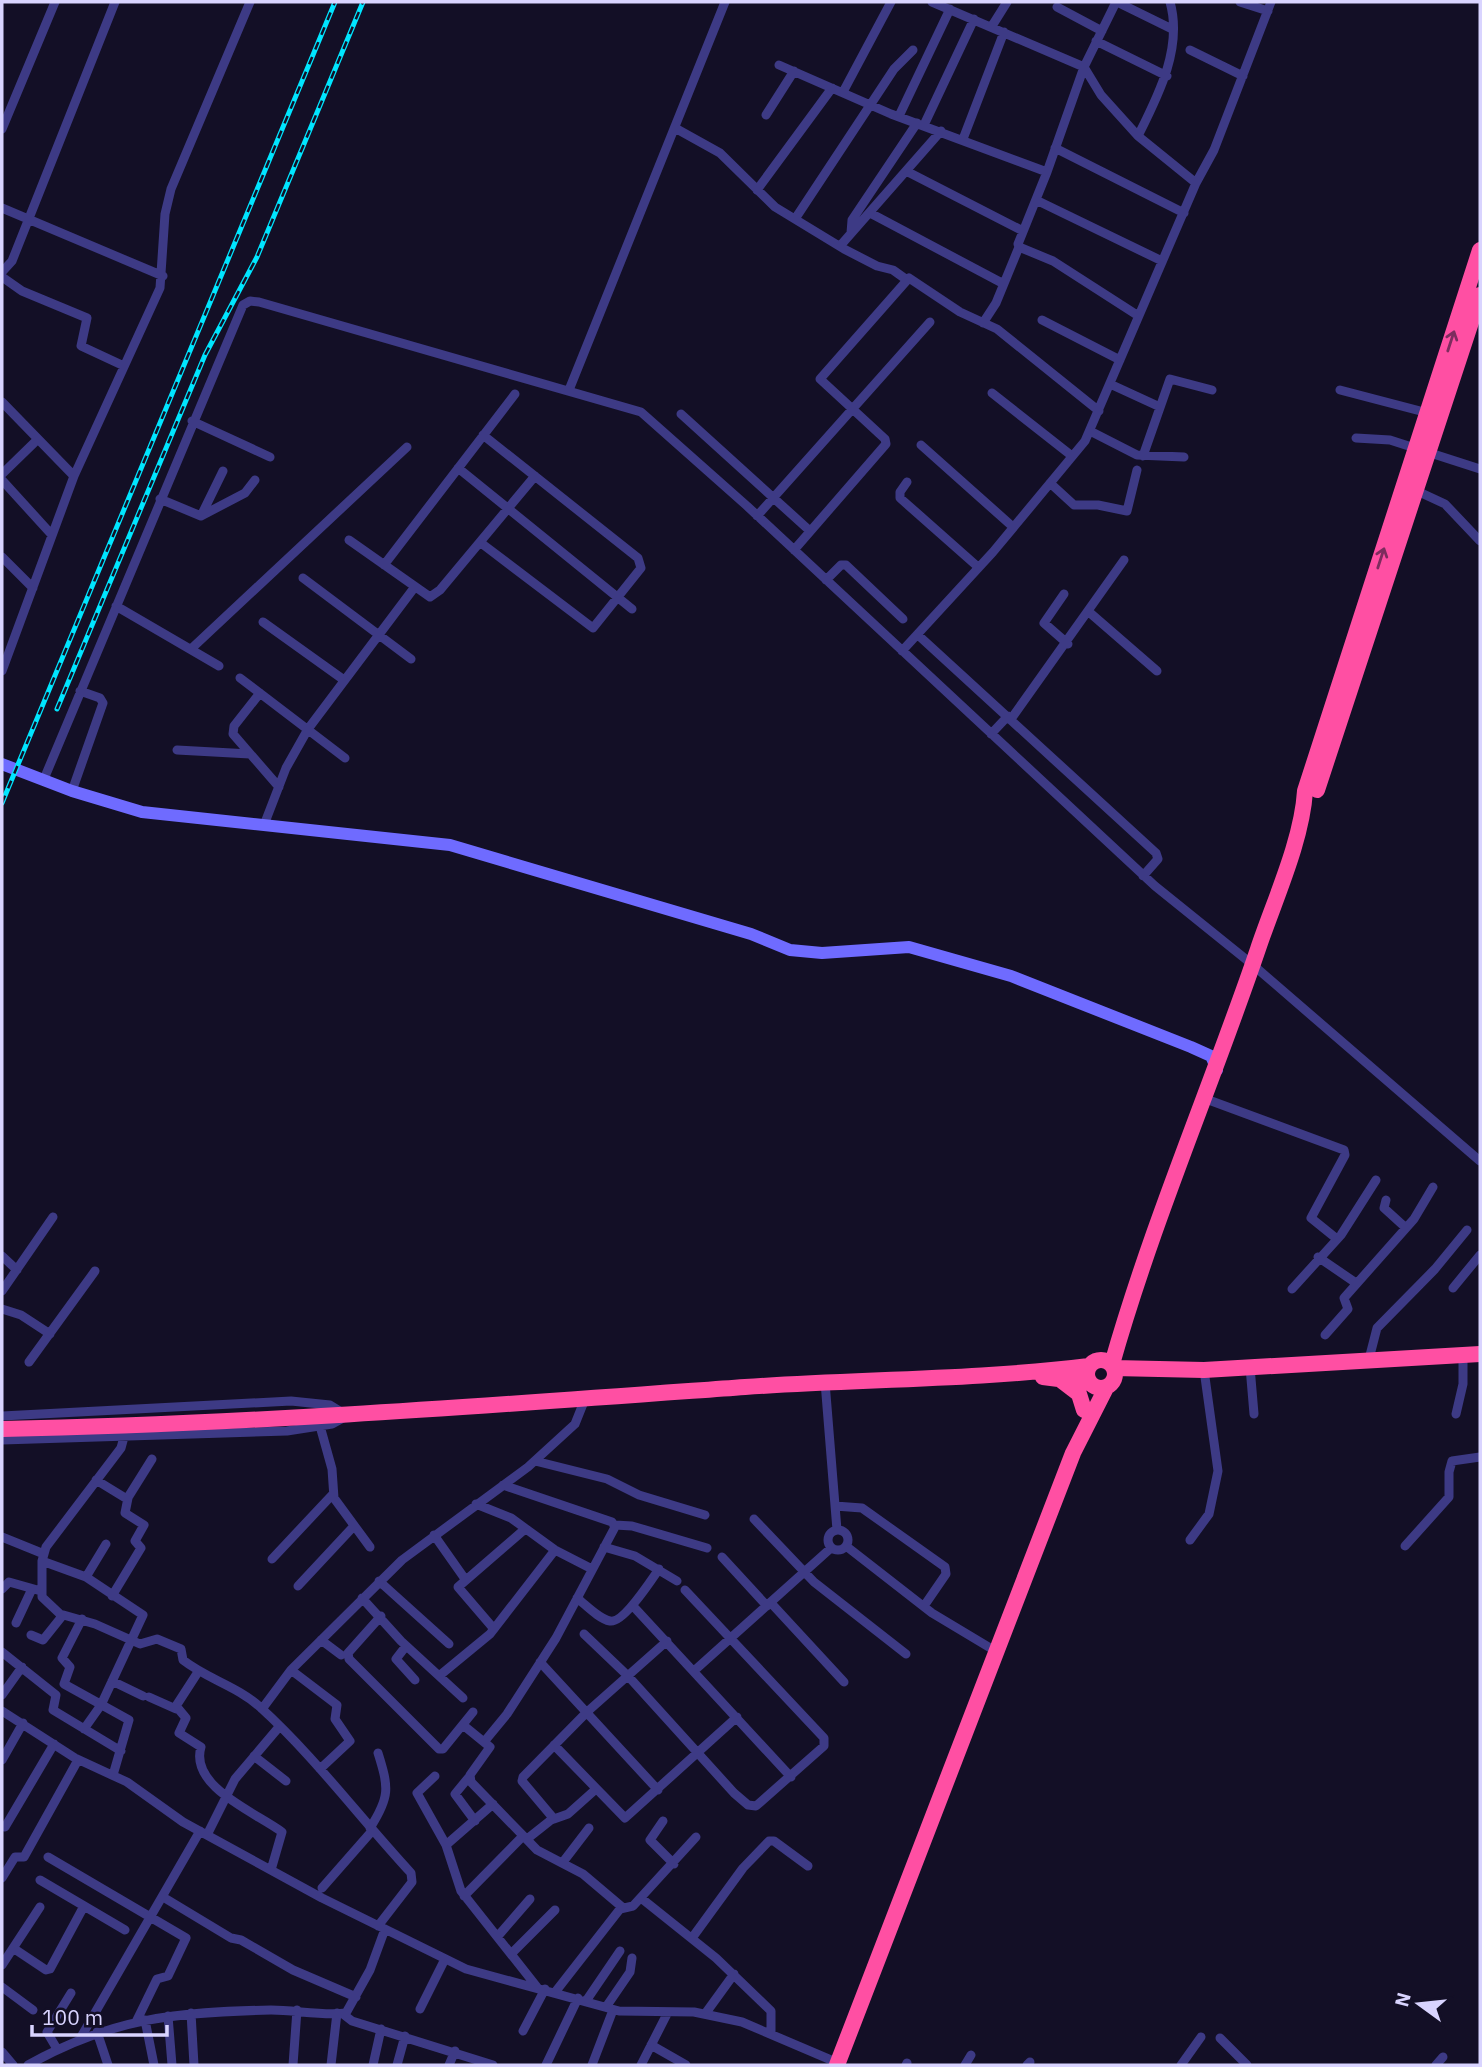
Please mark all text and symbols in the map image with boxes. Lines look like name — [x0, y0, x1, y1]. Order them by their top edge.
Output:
one-way arrow — [1445, 330, 1458, 352]
one-way arrow — [1376, 547, 1388, 569]
north arrow — [1384, 1969, 1454, 2039]
text: N — [1389, 1990, 1416, 2009]
scale bar — [32, 1994, 166, 2038]
text: 100 m — [42, 2003, 103, 2031]

